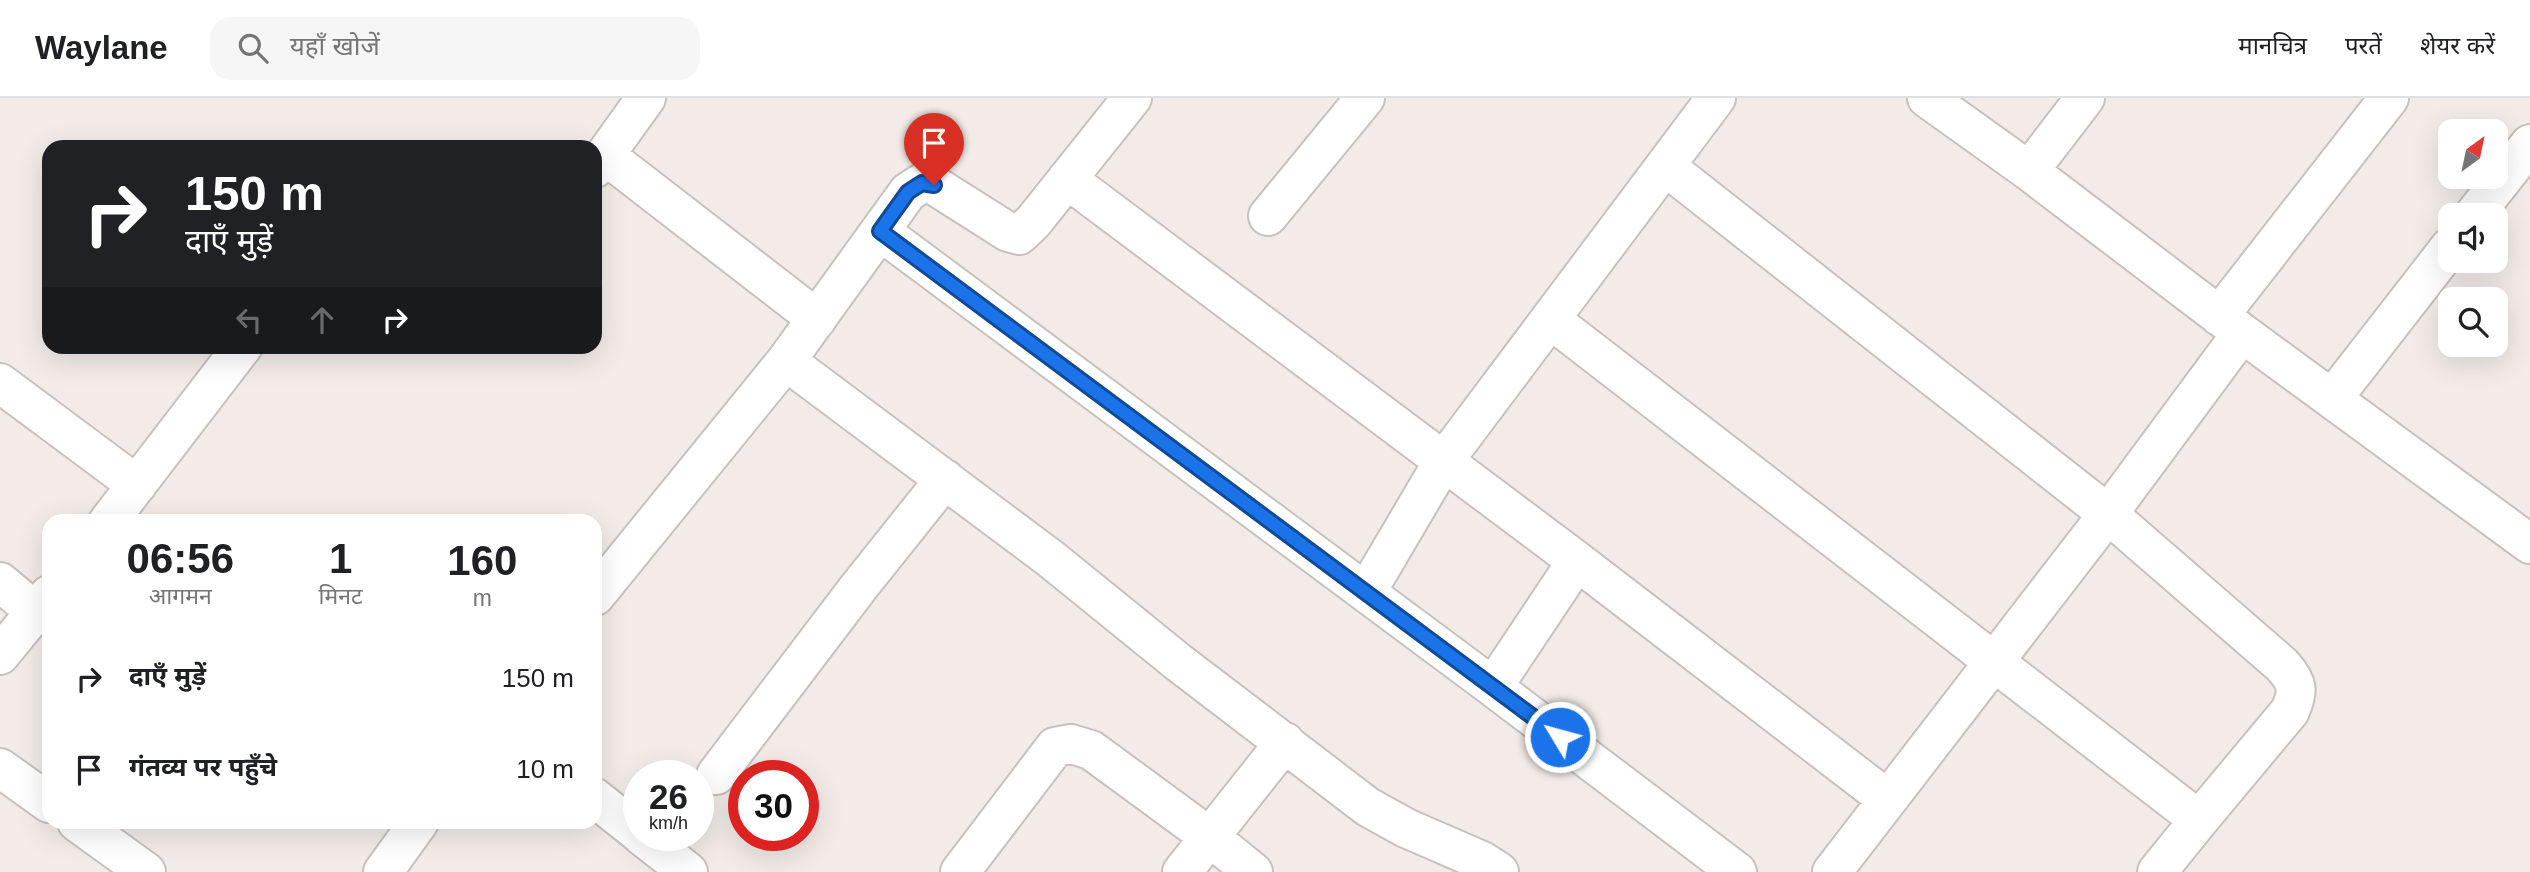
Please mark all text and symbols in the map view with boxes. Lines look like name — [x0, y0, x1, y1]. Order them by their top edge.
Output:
search box — [210, 17, 700, 80]
text: Waylane — [35, 29, 168, 66]
icon: search — [234, 29, 272, 67]
text: यहाँ खोजें — [290, 31, 380, 61]
text: मानचित्र — [2238, 32, 2307, 59]
text: परतें — [2345, 32, 2382, 59]
text: शेयर करें — [2420, 32, 2495, 59]
pin — [904, 113, 964, 185]
north arrow — [2438, 119, 2508, 189]
map controls — [2438, 119, 2508, 357]
icon: arrive — [915, 124, 953, 162]
text: 150 m — [185, 166, 324, 220]
icon: right — [70, 168, 161, 259]
button: sound — [2438, 203, 2508, 273]
text: दाएँ मुड़ें — [185, 223, 273, 259]
button: search — [2438, 287, 2508, 357]
icon: left — [230, 301, 268, 339]
icon: ahead — [303, 301, 341, 339]
icon: right — [376, 301, 414, 339]
text: 06:56 — [127, 535, 234, 582]
text: 1 — [329, 535, 352, 582]
text: 160 — [447, 537, 517, 584]
text: आगमन — [149, 583, 212, 609]
text: मिनट — [319, 583, 363, 609]
text: m — [473, 585, 492, 611]
icon: right — [70, 660, 108, 698]
text: दाएँ मुड़ें — [129, 661, 206, 691]
text: 150 m — [502, 663, 574, 693]
position arrow — [1523, 700, 1597, 774]
icon: arrive — [70, 751, 108, 789]
text: गंतव्य पर पहुँचे — [129, 752, 277, 782]
text: 10 m — [516, 754, 574, 784]
speed limit sign: 30 — [728, 760, 819, 851]
text: 26 — [649, 777, 688, 816]
text: km/h — [649, 813, 688, 833]

